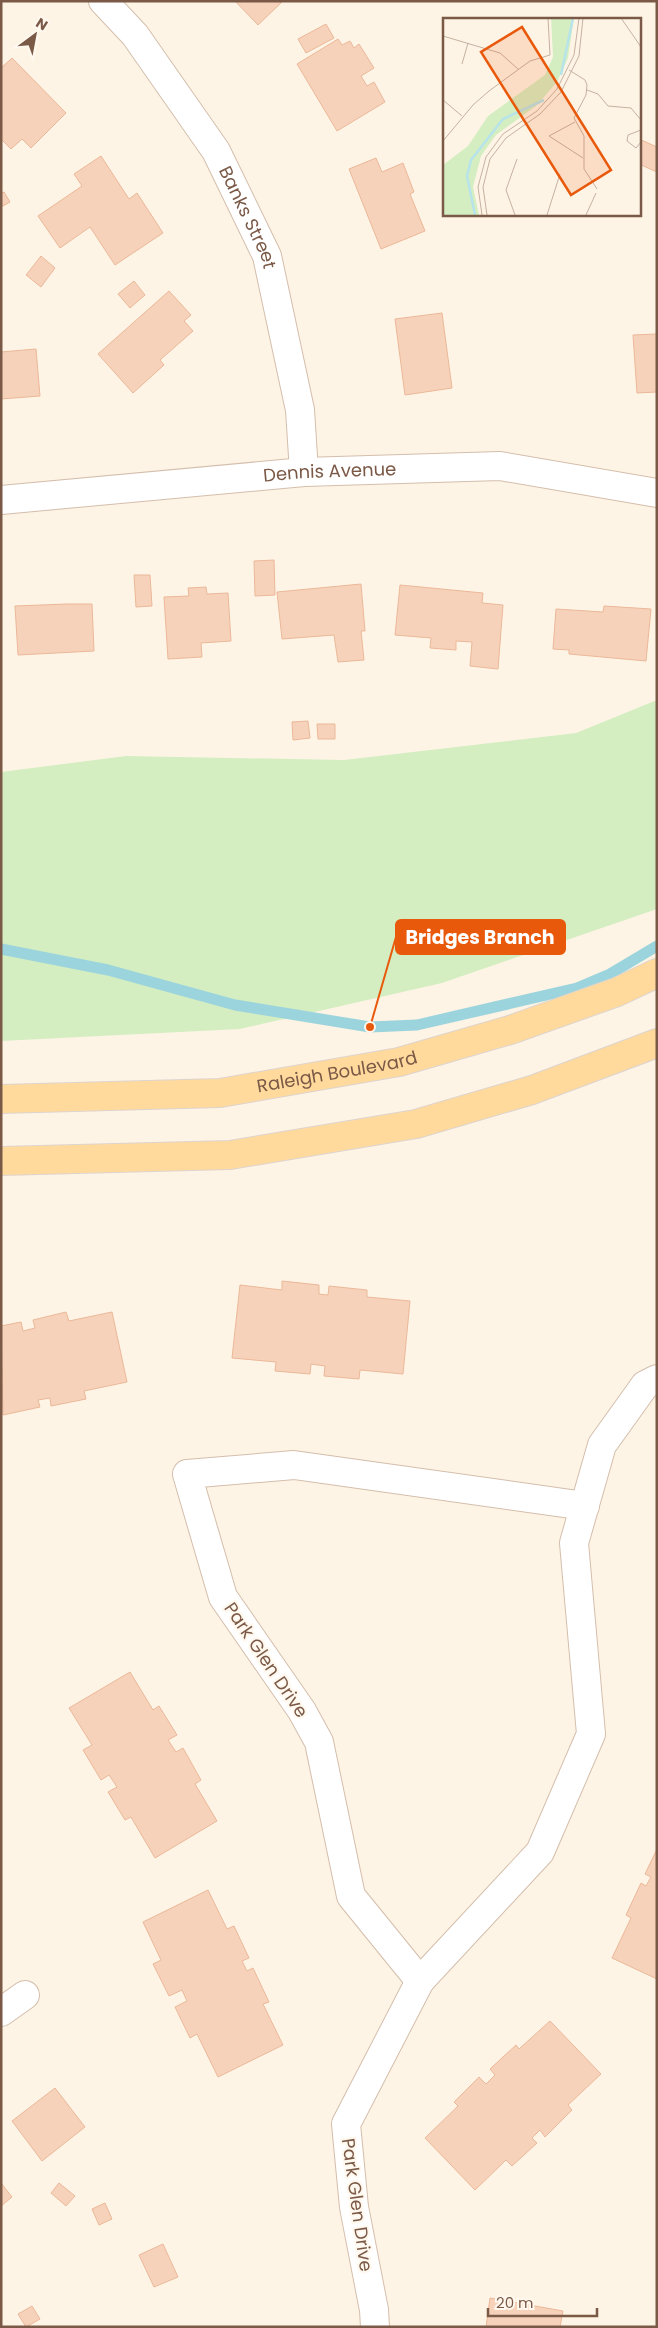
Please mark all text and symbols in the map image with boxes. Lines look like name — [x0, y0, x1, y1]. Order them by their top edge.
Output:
north arrow — [10, 10, 60, 60]
text: N — [32, 13, 52, 35]
inset map — [443, 18, 640, 215]
street label: Banks Street — [213, 162, 282, 271]
street label: Dennis Avenue — [262, 456, 397, 488]
callout: Bridges Branch — [396, 920, 565, 954]
text: Bridges Branch — [405, 924, 555, 951]
street label: Raleigh Boulevard — [255, 1044, 420, 1098]
street label: Park Glen Drive — [218, 1597, 314, 1722]
street label: Park Glen Drive — [336, 2137, 379, 2273]
scale bar — [488, 2286, 597, 2318]
text: 20 m — [496, 2292, 534, 2313]

